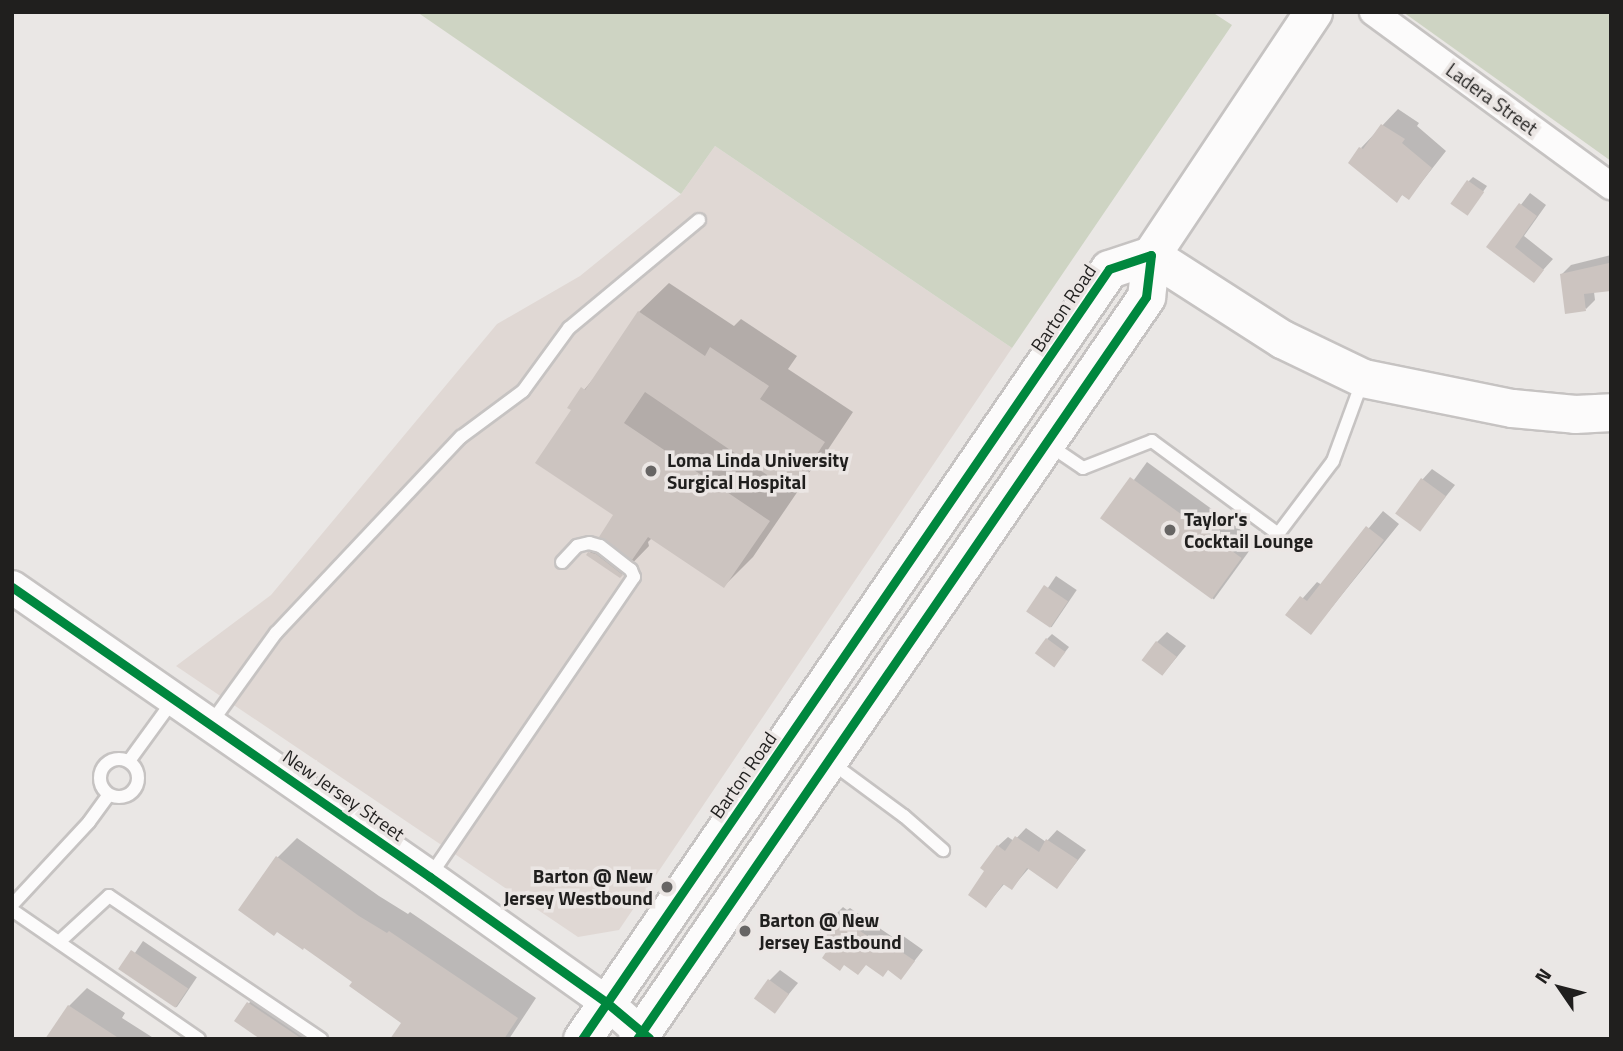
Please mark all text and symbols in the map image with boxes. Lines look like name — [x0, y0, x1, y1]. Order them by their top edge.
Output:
street label: Ladera Street — [1442, 58, 1542, 140]
street label: Barton Road — [1026, 260, 1100, 356]
place label: Loma Linda University Surgical Hospital — [667, 449, 849, 493]
marker: Loma Linda University Surgical Hospital — [641, 461, 661, 481]
place label: Taylor's Cocktail Lounge — [1184, 508, 1313, 552]
marker: Taylor's Cocktail Lounge — [1162, 522, 1178, 538]
street label: Barton Road — [705, 727, 781, 823]
street label: New Jersey Street — [279, 745, 409, 845]
place label: Barton @ New Jersey Westbound — [504, 865, 653, 909]
marker: Barton @ New Jersey Westbound — [659, 879, 675, 895]
place label: Barton @ New Jersey Eastbound — [759, 909, 902, 953]
marker: Barton @ New Jersey Eastbound — [737, 923, 753, 939]
north arrow — [1525, 953, 1595, 1023]
text: N — [1527, 962, 1558, 989]

